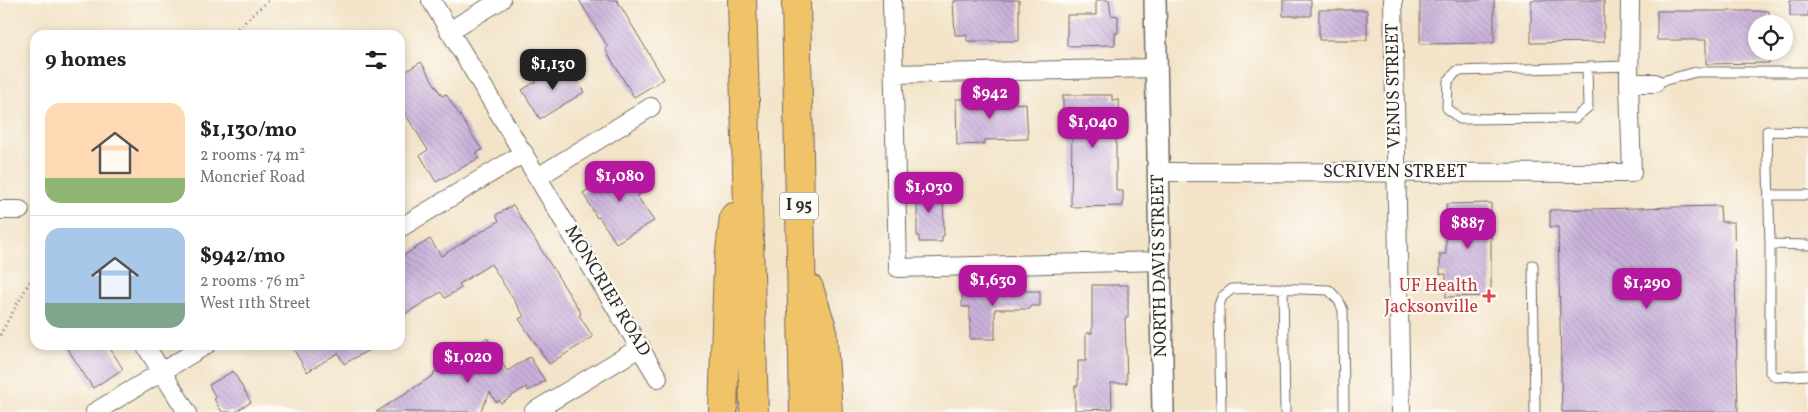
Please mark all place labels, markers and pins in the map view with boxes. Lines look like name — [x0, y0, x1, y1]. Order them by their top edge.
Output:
pin: $1,130 — [512, 48, 594, 91]
pin: $942 — [960, 78, 1020, 120]
pin: $1,040 — [1052, 106, 1134, 149]
pin: $1,080 — [579, 160, 661, 203]
pin: $1,030 — [888, 172, 970, 214]
pin: $887 — [1438, 208, 1498, 250]
pin: $1,630 — [952, 264, 1034, 307]
pin: $1,290 — [1606, 268, 1688, 310]
place label: UF Health Jacksonville — [1384, 274, 1478, 320]
marker: UF Health Jacksonville — [1482, 289, 1496, 303]
pin: $1,020 — [427, 342, 509, 384]

